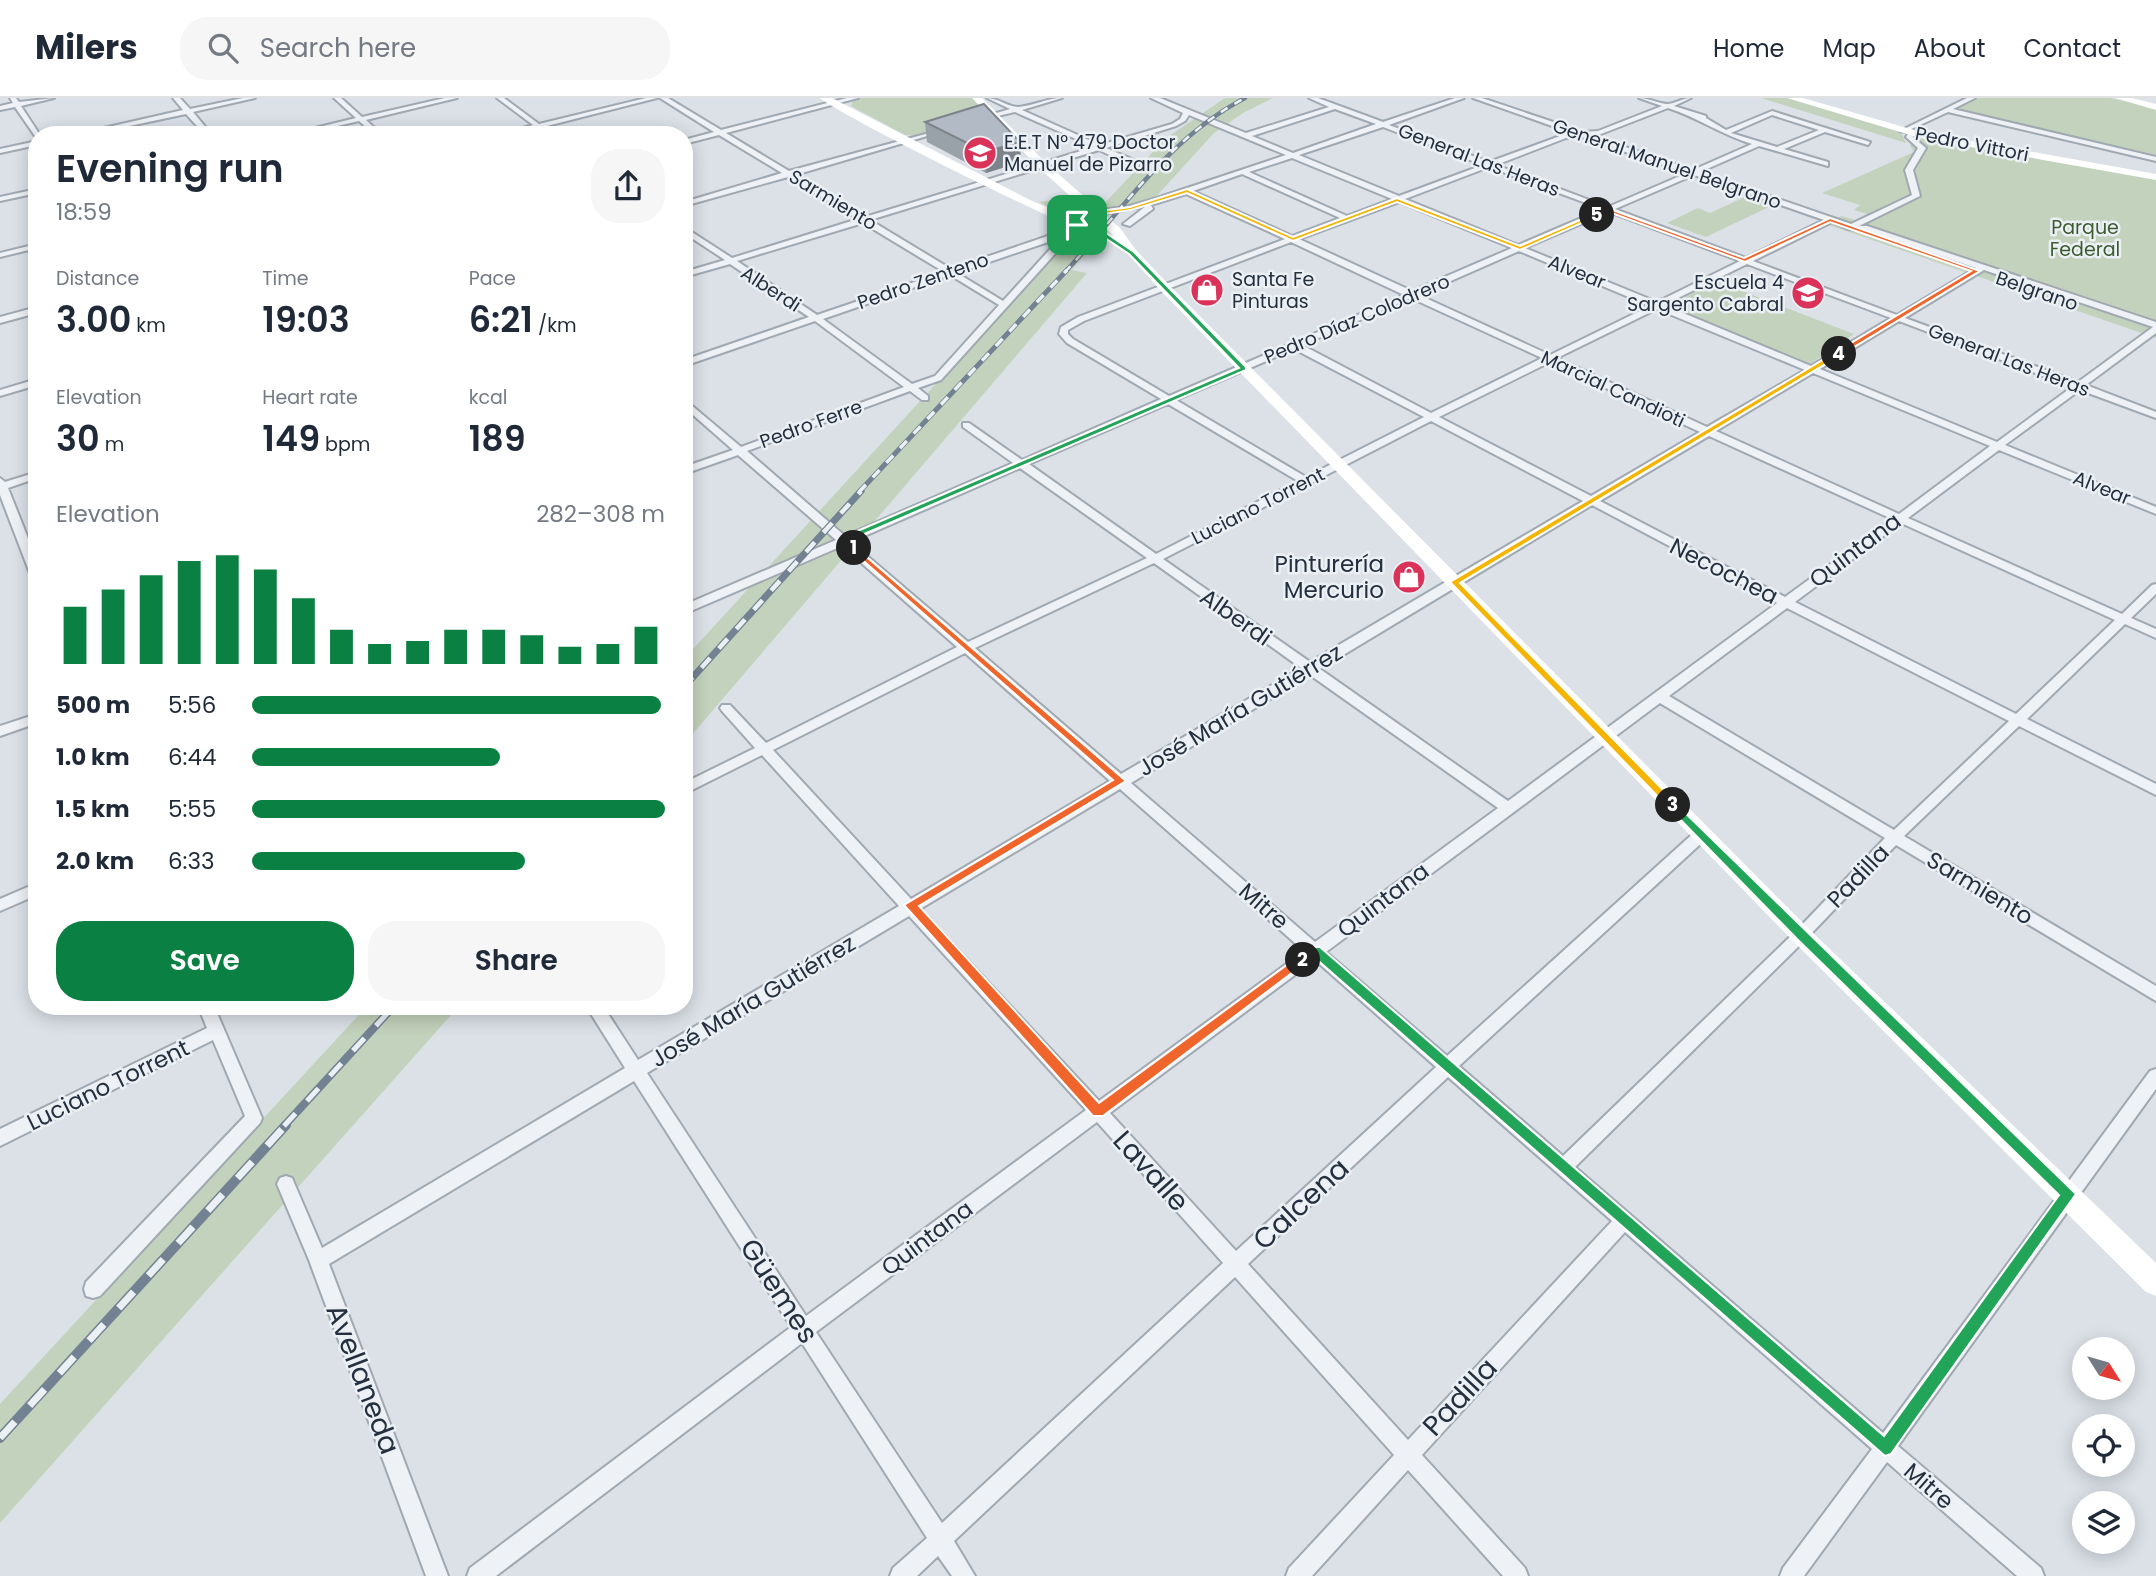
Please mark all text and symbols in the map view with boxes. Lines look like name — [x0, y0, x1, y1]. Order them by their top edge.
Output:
search box — [180, 17, 670, 80]
text: Milers — [35, 24, 138, 71]
icon: search — [204, 29, 242, 67]
text: Search here — [260, 30, 416, 66]
text: Home — [1713, 32, 1785, 65]
text: Map — [1823, 32, 1876, 65]
text: About — [1914, 32, 1985, 65]
text: Contact — [2023, 32, 2121, 65]
street label: General Manuel Belgrano — [1549, 112, 1785, 216]
street label: General Las Heras — [1394, 117, 1564, 203]
street label: Pedro Vittori — [1913, 120, 2031, 168]
place label: E.E.T N° 479 Doctor Manuel de Pizarro — [1004, 129, 1176, 178]
school or university icon: E.E.T N° 479 Doctor Manuel de Pizarro — [961, 134, 999, 172]
text: Evening run — [56, 142, 284, 195]
button: share — [591, 149, 665, 223]
street label: Sarmiento — [784, 163, 882, 237]
pin — [1047, 195, 1107, 255]
text: 18:59 — [56, 196, 112, 228]
pin: 5 — [1580, 198, 1614, 232]
text: 5 — [1590, 201, 1603, 228]
icon: arrive — [1058, 206, 1096, 244]
park label: Parque Federal — [2050, 214, 2120, 263]
street label: Pedro Zenteno — [854, 246, 992, 316]
street label: Alvear — [1544, 248, 1610, 296]
street label: Alberdi — [736, 260, 806, 318]
street label: Belgrano — [1992, 264, 2082, 318]
text: Distance — [56, 265, 139, 292]
text: Time — [262, 265, 309, 292]
text: Pace — [469, 265, 516, 292]
place label: Santa Fe Pinturas — [1232, 266, 1314, 315]
street label: Pedro Díaz Colodrero — [1260, 268, 1454, 370]
place label: Escuela 4 Sargento Cabral — [1627, 269, 1784, 318]
shop icon: Santa Fe Pinturas — [1188, 271, 1226, 309]
school or university icon: Escuela 4 Sargento Cabral — [1789, 274, 1827, 312]
text: 3.00 — [56, 295, 131, 344]
text: 19:03 — [262, 295, 350, 344]
text: 6:21 — [469, 295, 533, 344]
text: km — [131, 312, 166, 339]
text: /km — [533, 312, 577, 339]
street label: General Las Heras — [1924, 317, 2094, 403]
pin: 4 — [1822, 336, 1856, 372]
text: 4 — [1832, 340, 1845, 367]
street label: Marcial Candioti — [1537, 344, 1689, 434]
text: Elevation — [56, 384, 142, 411]
text: Heart rate — [262, 384, 358, 411]
text: kcal — [469, 384, 508, 411]
street label: Pedro Ferre — [756, 393, 866, 455]
text: 30 — [56, 414, 100, 463]
text: 149 — [262, 414, 320, 463]
text: 189 — [469, 414, 526, 463]
text: m — [100, 431, 124, 458]
text: bpm — [320, 431, 370, 458]
street label: Luciano Torrent — [1187, 461, 1329, 551]
street label: Alvear — [2069, 464, 2135, 512]
text: Elevation — [56, 498, 160, 530]
text: 282–308 m — [536, 498, 665, 530]
street label: Quintana — [1802, 505, 1908, 595]
street label: Necochea — [1664, 530, 1784, 612]
pin: 1 — [836, 531, 872, 566]
text: 1 — [850, 534, 857, 561]
place label: Pinturería Mercurio — [1275, 548, 1384, 606]
shop icon: Pinturería Mercurio — [1390, 558, 1428, 596]
street label: Alberdi — [1194, 581, 1278, 653]
street label: José María Gutiérrez — [1132, 636, 1348, 784]
text: 500 m — [56, 689, 130, 721]
text: 5:56 — [168, 689, 216, 721]
text: 1.0 km — [56, 741, 130, 773]
text: 6:44 — [168, 741, 216, 773]
pin: 3 — [1656, 788, 1690, 822]
text: 3 — [1667, 791, 1678, 818]
text: 1.5 km — [56, 793, 130, 825]
text: 5:55 — [168, 793, 216, 825]
street label: Padilla — [1820, 837, 1896, 915]
street label: Sarmiento — [1921, 844, 2039, 932]
text: 2.0 km — [56, 845, 134, 877]
text: 6:33 — [168, 845, 215, 877]
street label: Quintana — [1330, 855, 1436, 945]
street label: Mitre — [1232, 875, 1296, 937]
button: Save — [56, 921, 354, 1001]
button: Share — [368, 921, 665, 1001]
street label: José María Gutiérrez — [645, 927, 861, 1075]
pin: 2 — [1286, 942, 1320, 978]
text: 2 — [1297, 946, 1308, 973]
street label: Luciano Torrent — [21, 1032, 195, 1138]
street label: Lavalle — [1104, 1122, 1198, 1220]
street label: Calcena — [1244, 1149, 1358, 1259]
street label: Quintana — [874, 1193, 980, 1283]
street label: Güemes — [731, 1231, 827, 1351]
street label: Avellaneda — [317, 1298, 409, 1460]
north arrow — [2072, 1337, 2135, 1400]
map controls — [2072, 1337, 2135, 1554]
street label: Padilla — [1414, 1349, 1506, 1445]
button: locate — [2072, 1414, 2135, 1477]
street label: Mitre — [1897, 1455, 1961, 1517]
button: layers — [2072, 1491, 2135, 1554]

